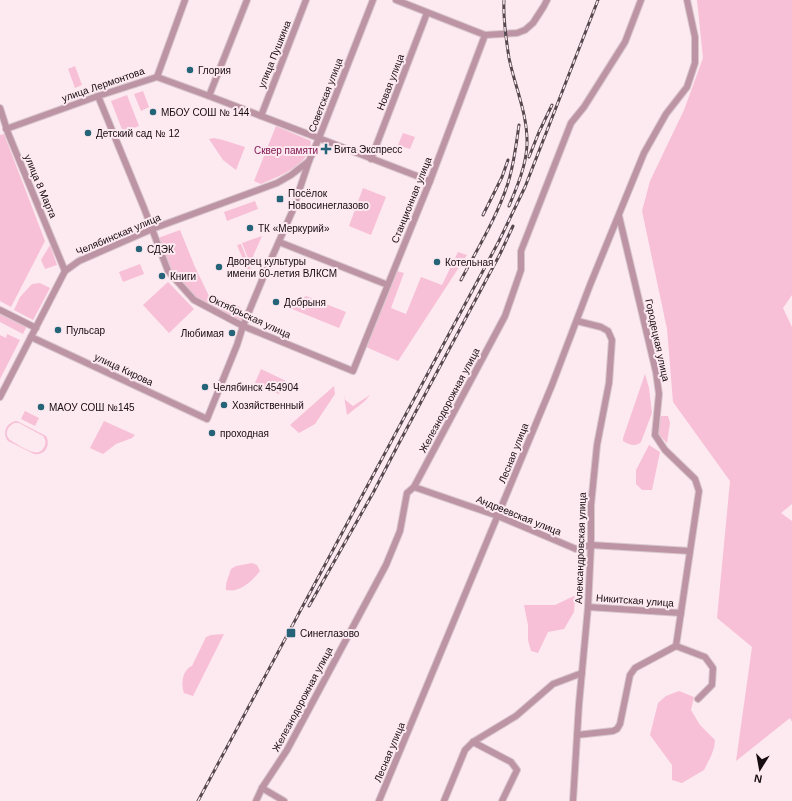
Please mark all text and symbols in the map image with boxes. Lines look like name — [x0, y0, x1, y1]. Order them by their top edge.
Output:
street label: улица Пушкина — [256, 19, 293, 89]
street label: Новая улица — [375, 52, 406, 112]
street label: Советская улица — [306, 56, 345, 134]
street label: улица Лермонтова — [60, 65, 146, 104]
marker: Глория — [185, 65, 195, 75]
place label: Глория — [198, 65, 231, 76]
marker: МБОУ СОШ № 144 — [148, 107, 158, 117]
place label: МБОУ СОШ № 144 — [161, 107, 250, 118]
marker: Детский сад № 12 — [83, 128, 93, 138]
place label: Детский сад № 12 — [96, 128, 180, 139]
marker: Вита Экспресс — [321, 144, 331, 154]
place label: Вита Экспресс — [334, 144, 402, 155]
park label: Сквер памяти — [254, 145, 318, 156]
street label: улица 8 Марта — [22, 153, 59, 220]
street label: Станционная улица — [389, 155, 434, 245]
place label: Посёлок Новосинеглазово — [288, 188, 369, 211]
marker: Посёлок Новосинеглазово — [275, 194, 285, 204]
street label: Челябинская улица — [74, 211, 163, 257]
marker: ТК «Меркурий» — [245, 223, 255, 233]
place label: ТК «Меркурий» — [258, 223, 330, 234]
marker: СДЭК — [134, 244, 144, 254]
place label: СДЭК — [147, 244, 174, 255]
place label: Дворец культуры имени 60-летия ВЛКСМ — [227, 256, 337, 279]
marker: Котельная — [432, 257, 442, 267]
place label: Котельная — [445, 257, 493, 268]
marker: Дворец культуры имени 60-летия ВЛКСМ — [214, 262, 224, 272]
marker: Книги — [157, 271, 167, 281]
place label: Книги — [170, 271, 196, 282]
street label: Октябрьская улица — [207, 293, 293, 341]
marker: Добрыня — [271, 297, 281, 307]
place label: Добрыня — [284, 297, 326, 308]
street label: Городецкая улица — [643, 298, 672, 383]
marker: Пульсар — [53, 325, 63, 335]
place label: Пульсар — [66, 325, 106, 336]
place label: Любимая — [181, 328, 224, 339]
marker: Любимая — [227, 328, 237, 338]
street label: Железнодорожная улица — [417, 346, 482, 454]
street label: улица Кирова — [93, 351, 155, 388]
marker: Челябинск 454904 — [200, 382, 210, 392]
place label: Челябинск 454904 — [213, 382, 299, 393]
marker: Хозяйственный — [219, 400, 229, 410]
place label: Хозяйственный — [232, 400, 304, 411]
marker: МАОУ СОШ №145 — [36, 402, 46, 412]
place label: МАОУ СОШ №145 — [49, 402, 135, 413]
street label: Лесная улица — [496, 421, 531, 485]
marker: проходная — [207, 428, 217, 438]
place label: проходная — [220, 428, 269, 439]
street label: Александровская улица — [573, 492, 588, 604]
street label: Андреевская улица — [475, 493, 563, 538]
street label: Никитская улица — [596, 592, 675, 609]
marker: Синеглазово — [285, 627, 297, 639]
place label: Синеглазово — [300, 628, 360, 639]
street label: Железнодорожная улица — [270, 645, 335, 753]
street label: Лесная улица — [372, 720, 407, 784]
north arrow — [740, 749, 780, 789]
text: N — [753, 772, 763, 785]

